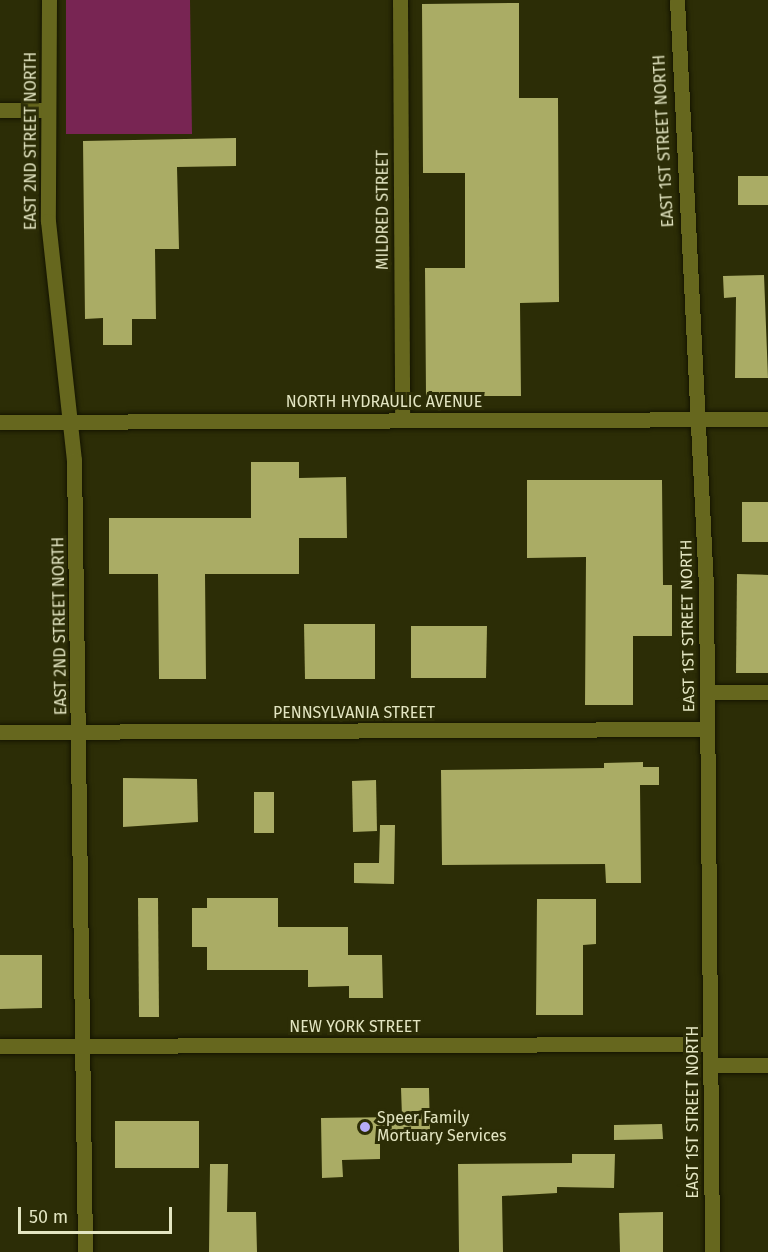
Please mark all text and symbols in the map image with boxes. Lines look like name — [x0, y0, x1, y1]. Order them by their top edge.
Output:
street label: EAST 2ND STREET NORTH — [21, 52, 41, 230]
street label: EAST 1ST STREET NORTH — [650, 54, 678, 228]
street label: MILDRED STREET — [373, 150, 393, 270]
street label: NORTH HYDRAULIC AVENUE — [286, 392, 482, 412]
street label: EAST 2ND STREET NORTH — [49, 537, 71, 715]
street label: EAST 1ST STREET NORTH — [677, 539, 699, 713]
street label: PENNSYLVANIA STREET — [273, 703, 435, 723]
street label: NEW YORK STREET — [289, 1017, 421, 1037]
street label: EAST 1ST STREET NORTH — [683, 1026, 703, 1198]
place label: Speer Family Mortuary Services — [377, 1108, 507, 1146]
marker: Speer Family Mortuary Services — [358, 1120, 372, 1134]
scale bar — [21, 1195, 176, 1233]
text: 50 m — [29, 1206, 68, 1228]

